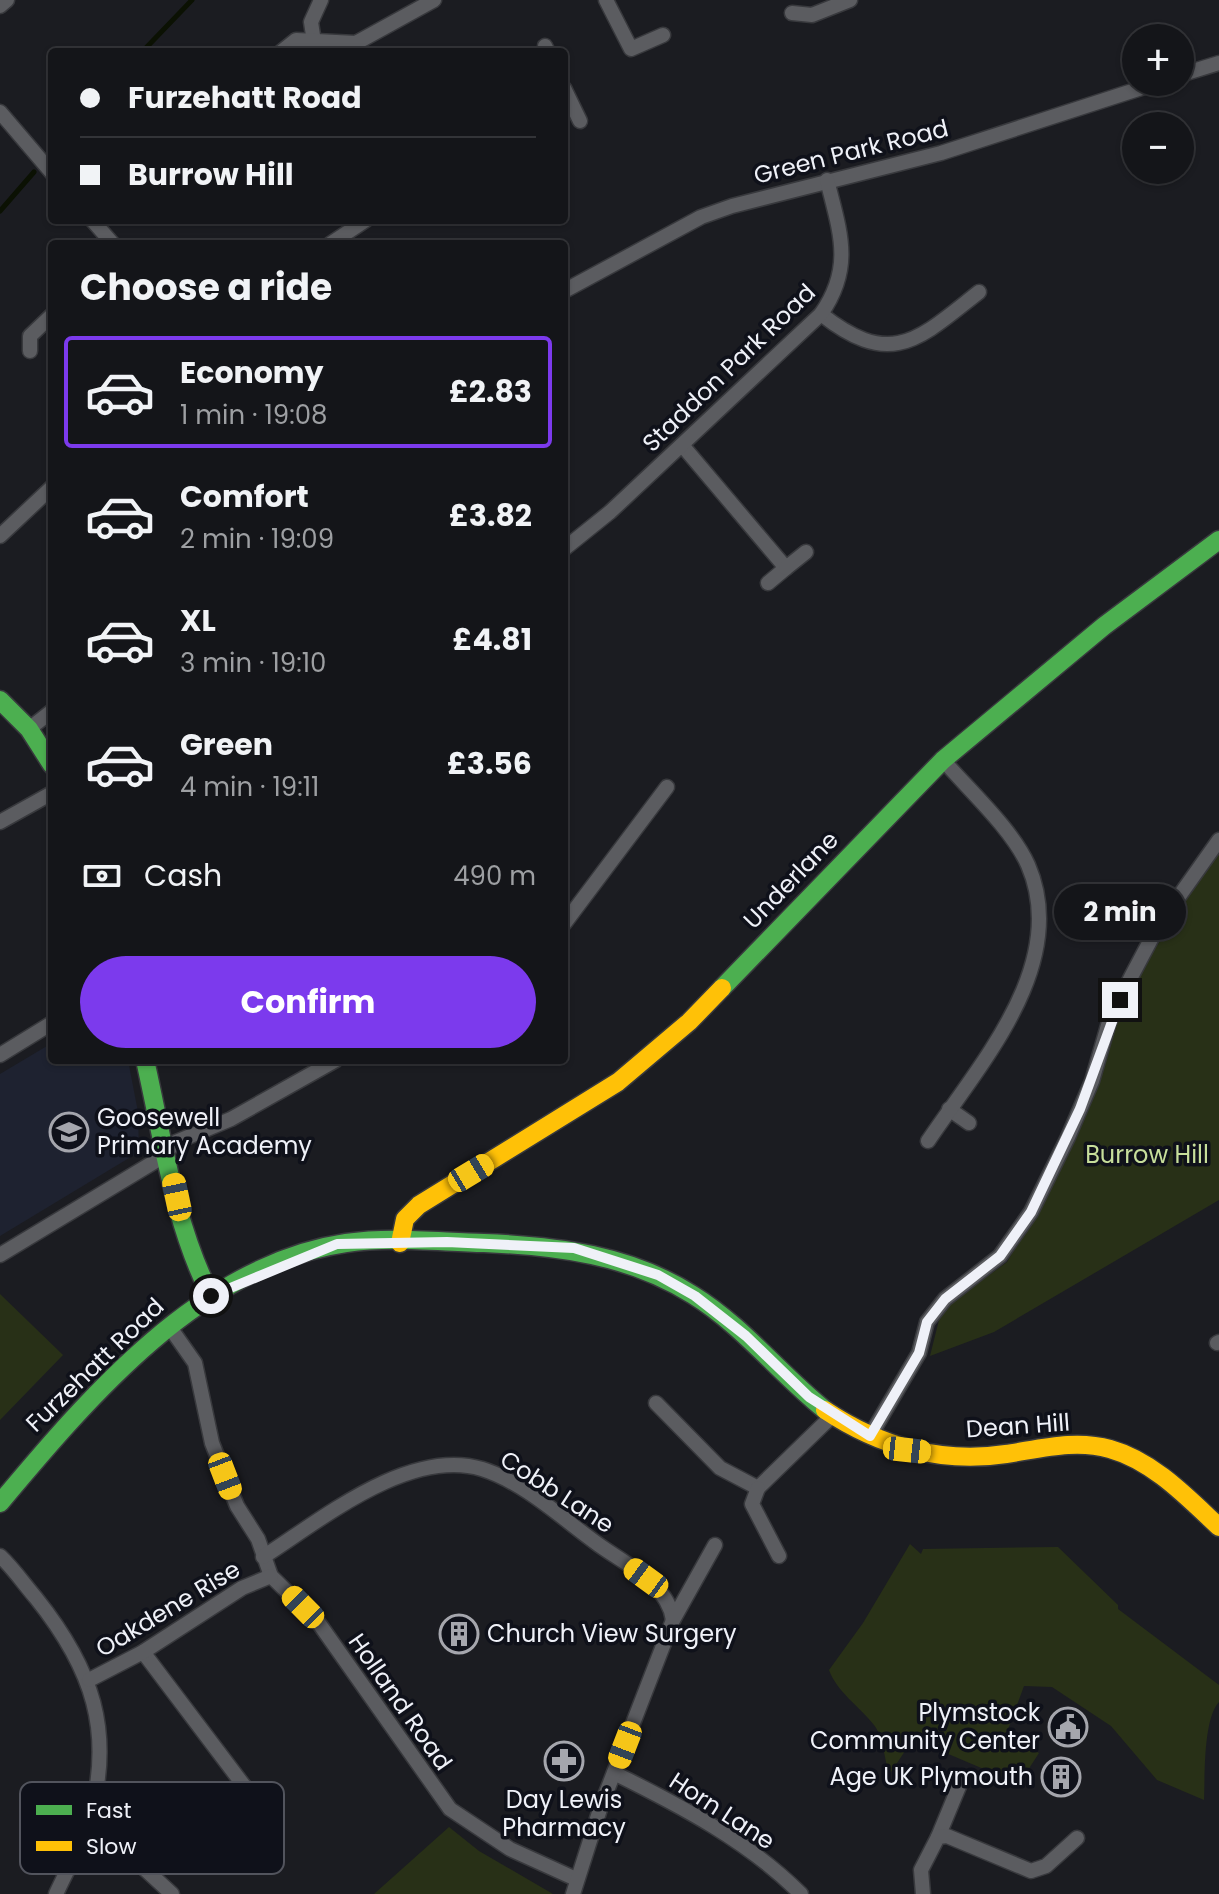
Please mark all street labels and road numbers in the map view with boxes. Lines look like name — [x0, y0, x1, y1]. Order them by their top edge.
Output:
street label: Green Park Road — [750, 111, 952, 192]
street label: Staddon Park Road — [635, 276, 822, 459]
street label: Underlane — [736, 824, 846, 936]
street label: Furzehatt Road — [18, 1290, 171, 1439]
street label: Dean Hill — [965, 1405, 1071, 1446]
street label: Cobb Lane — [494, 1442, 621, 1541]
street label: Oakdene Rise — [89, 1552, 246, 1665]
street label: Holland Road — [341, 1627, 460, 1777]
street label: Horn Lane — [663, 1764, 781, 1857]

